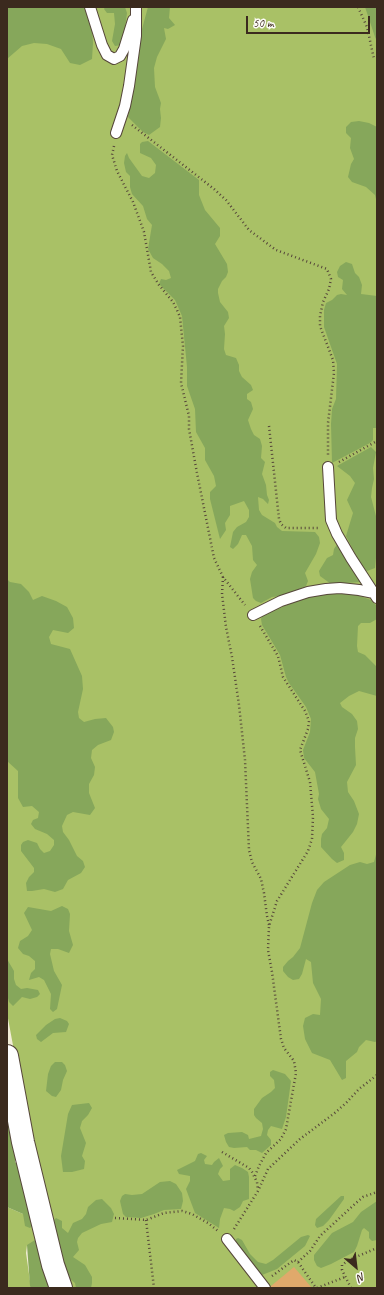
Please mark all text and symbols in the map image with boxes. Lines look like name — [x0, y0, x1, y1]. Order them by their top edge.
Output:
scale bar — [248, 8, 372, 34]
text: 50 m — [253, 15, 273, 31]
north arrow — [336, 1247, 376, 1287]
text: N — [355, 1270, 368, 1285]

